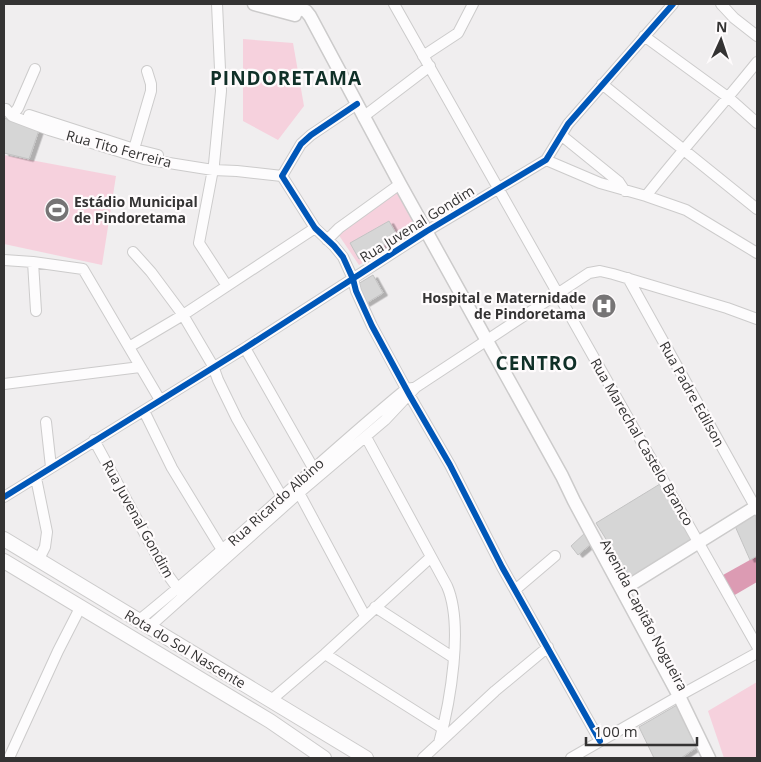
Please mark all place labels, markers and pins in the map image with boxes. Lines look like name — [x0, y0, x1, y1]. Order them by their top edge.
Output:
place label: Estádio Municipal de Pindoretama — [74, 192, 198, 227]
sports icon: Estádio Municipal de Pindoretama — [44, 197, 70, 223]
place label: Hospital e Maternidade de Pindoretama — [422, 288, 586, 323]
hospital icon: Hospital e Maternidade de Pindoretama — [591, 293, 617, 319]

